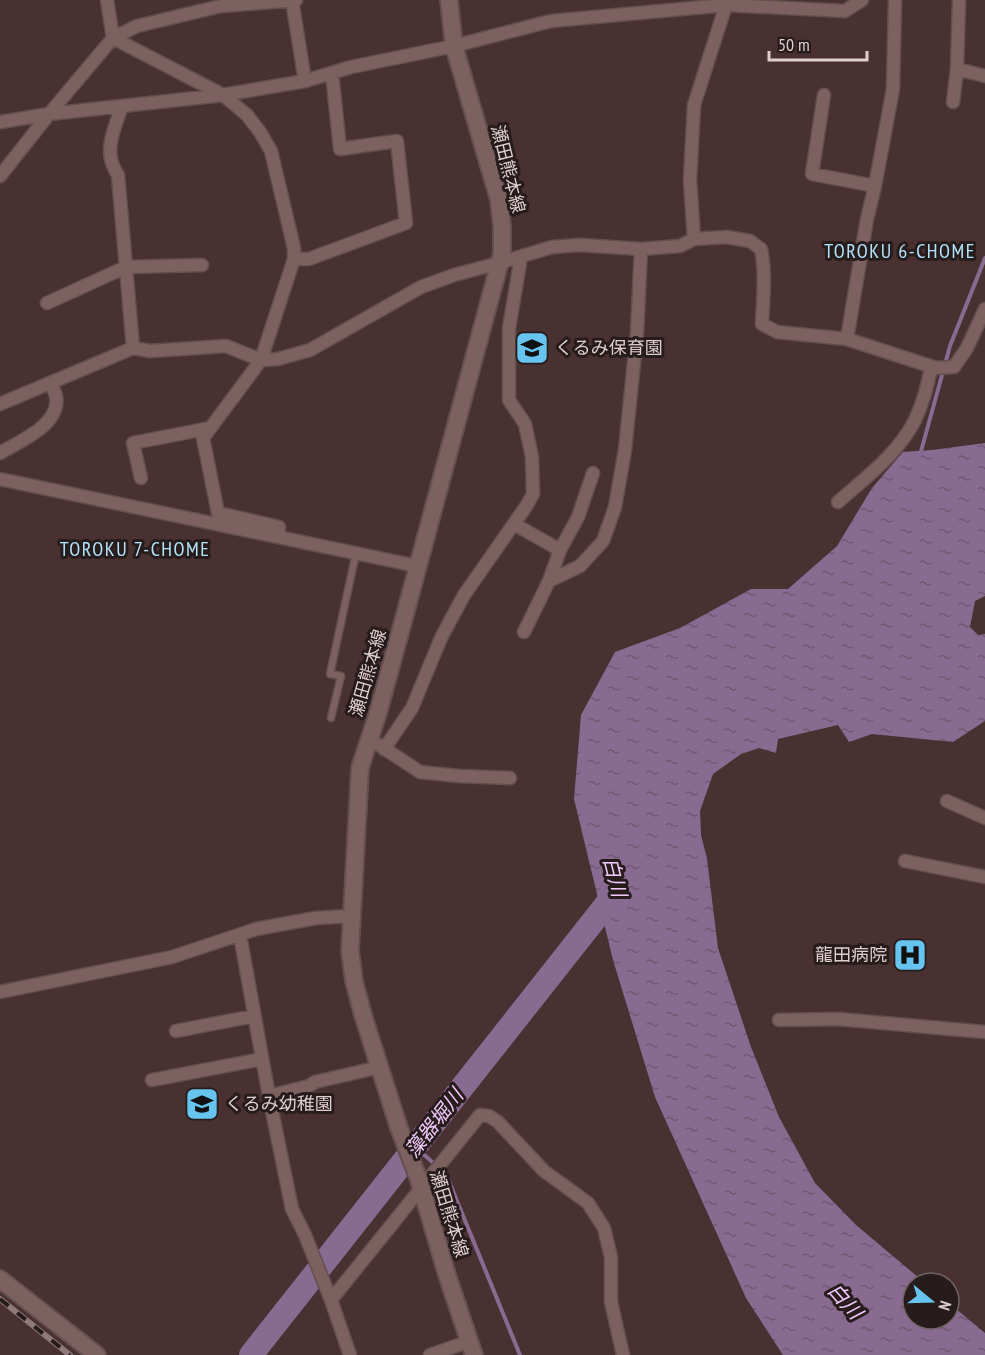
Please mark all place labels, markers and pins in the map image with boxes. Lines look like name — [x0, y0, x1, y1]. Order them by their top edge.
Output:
school or university icon: くるみ保育園 — [514, 330, 550, 366]
place label: くるみ保育園 — [555, 336, 663, 359]
hospital icon: 龍田病院 — [892, 937, 928, 973]
place label: 龍田病院 — [815, 943, 887, 966]
school or university icon: くるみ幼稚園 — [184, 1086, 220, 1122]
place label: くるみ幼稚園 — [225, 1092, 333, 1115]

